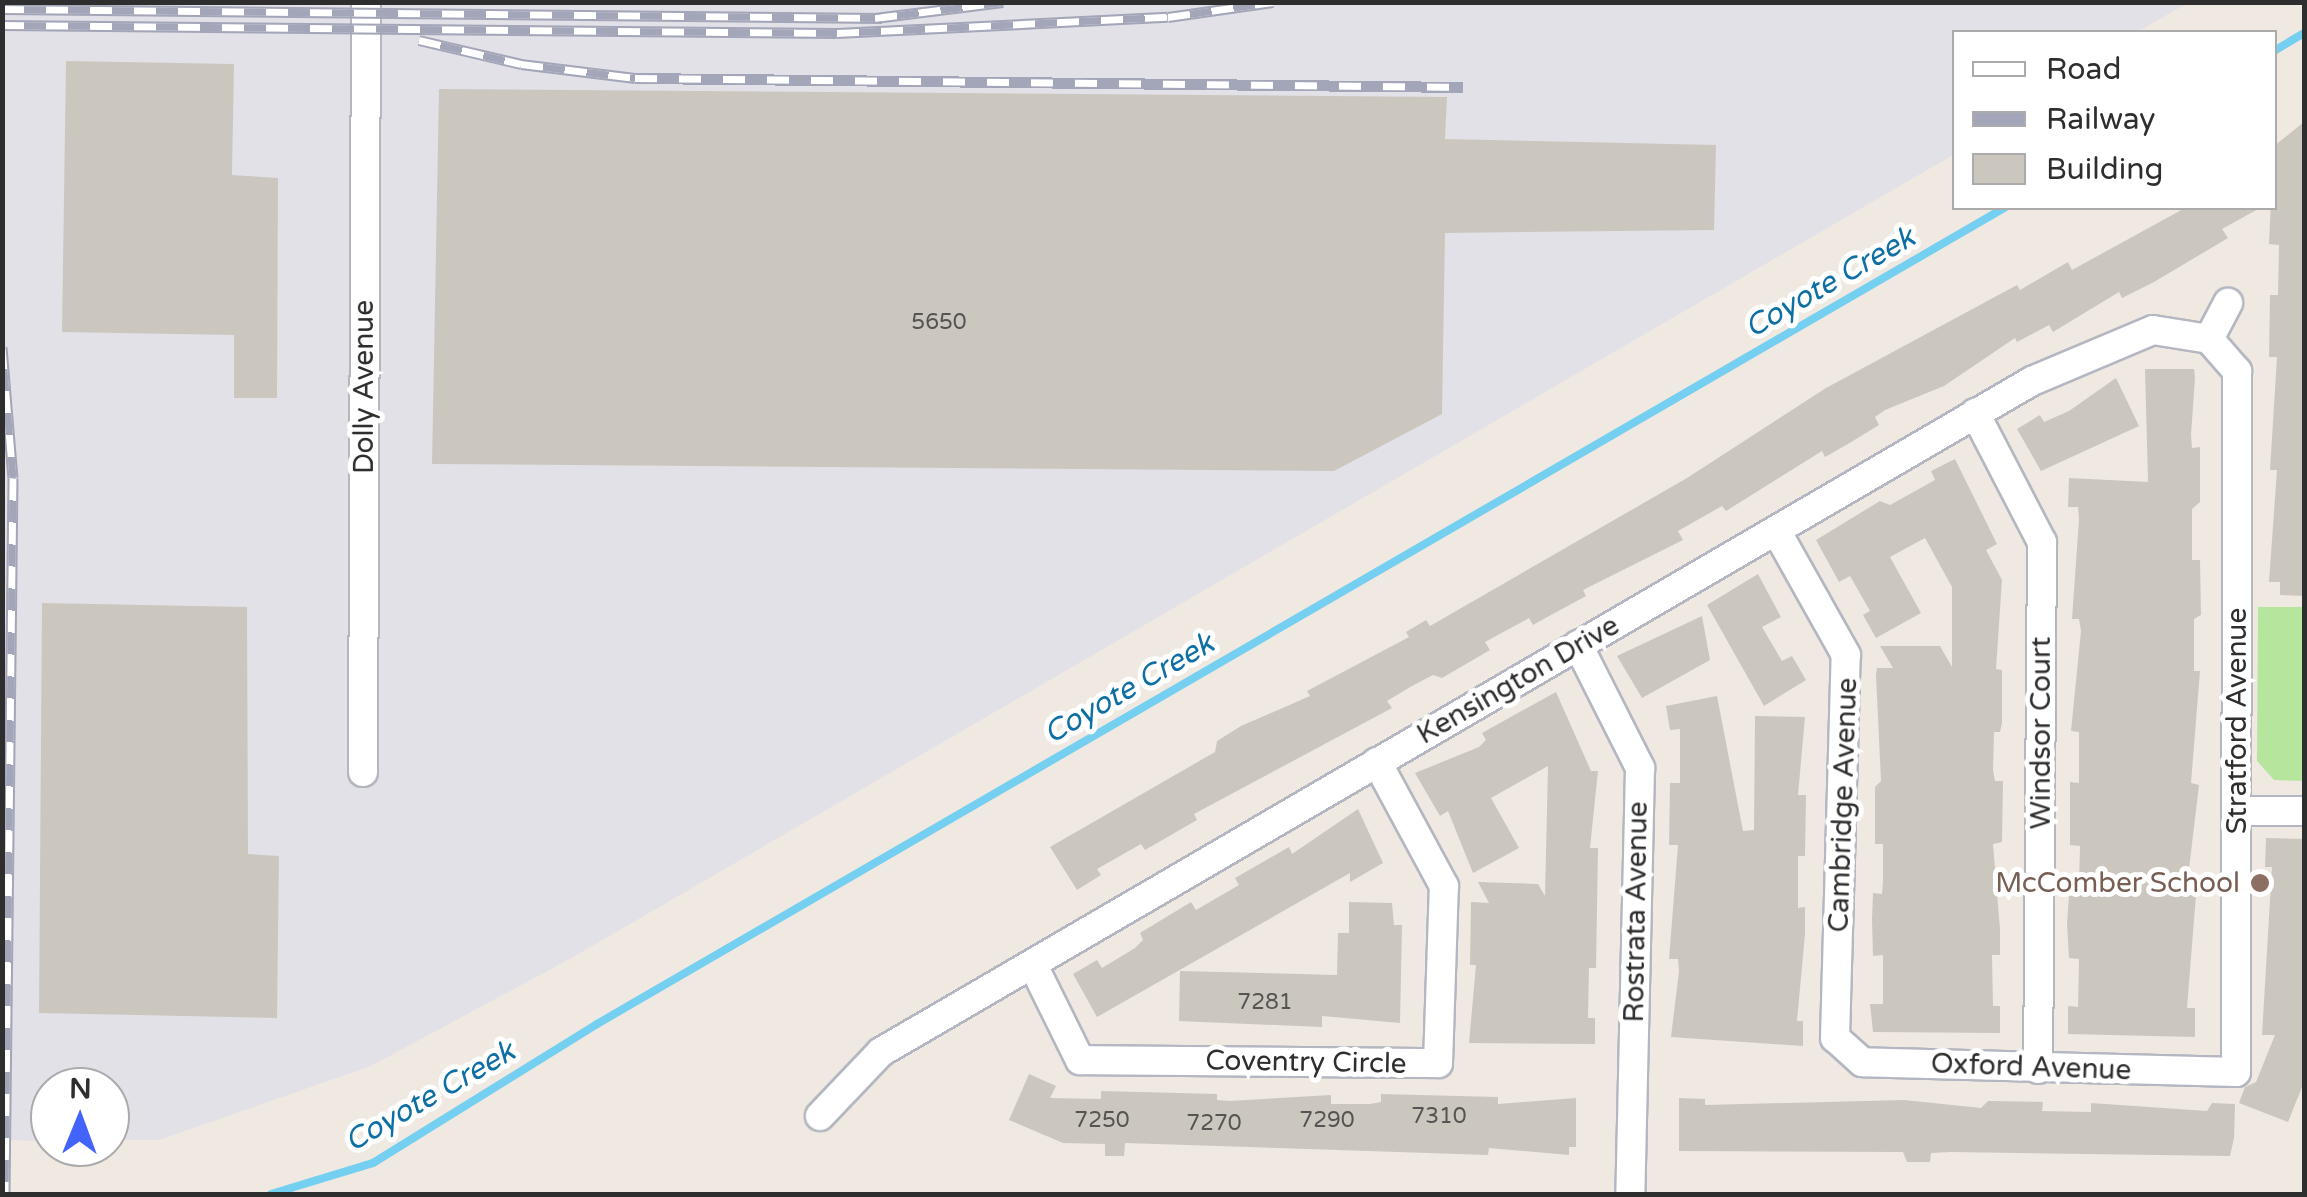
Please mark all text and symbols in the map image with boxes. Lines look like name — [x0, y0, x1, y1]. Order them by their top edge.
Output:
legend — [1952, 30, 2277, 210]
text: Road — [2046, 51, 2121, 88]
text: Railway — [2046, 101, 2155, 138]
text: Building — [2046, 151, 2163, 188]
water label: Coyote Creek — [1739, 220, 1921, 346]
street label: Dolly Avenue — [347, 300, 381, 474]
house number: 5650 — [911, 310, 967, 336]
street label: Stratford Avenue — [2220, 608, 2254, 834]
street label: Kensington Drive — [1411, 609, 1625, 751]
water label: Coyote Creek — [1038, 626, 1220, 752]
street label: Windsor Court — [2024, 637, 2058, 829]
street label: Cambridge Avenue — [1822, 677, 1864, 933]
street label: Rostrata Avenue — [1617, 801, 1655, 1023]
place label: McComber School — [1995, 866, 2240, 900]
marker: McComber School — [2249, 872, 2271, 894]
house number: 7281 — [1237, 990, 1293, 1016]
water label: Coyote Creek — [339, 1034, 521, 1160]
street label: Coventry Circle — [1205, 1043, 1407, 1081]
street label: Oxford Avenue — [1930, 1047, 2132, 1087]
north arrow — [30, 1067, 130, 1167]
text: N — [69, 1072, 92, 1106]
house number: 7310 — [1411, 1104, 1467, 1130]
house number: 7250 — [1074, 1108, 1130, 1134]
house number: 7290 — [1299, 1108, 1355, 1134]
house number: 7270 — [1186, 1111, 1242, 1137]

